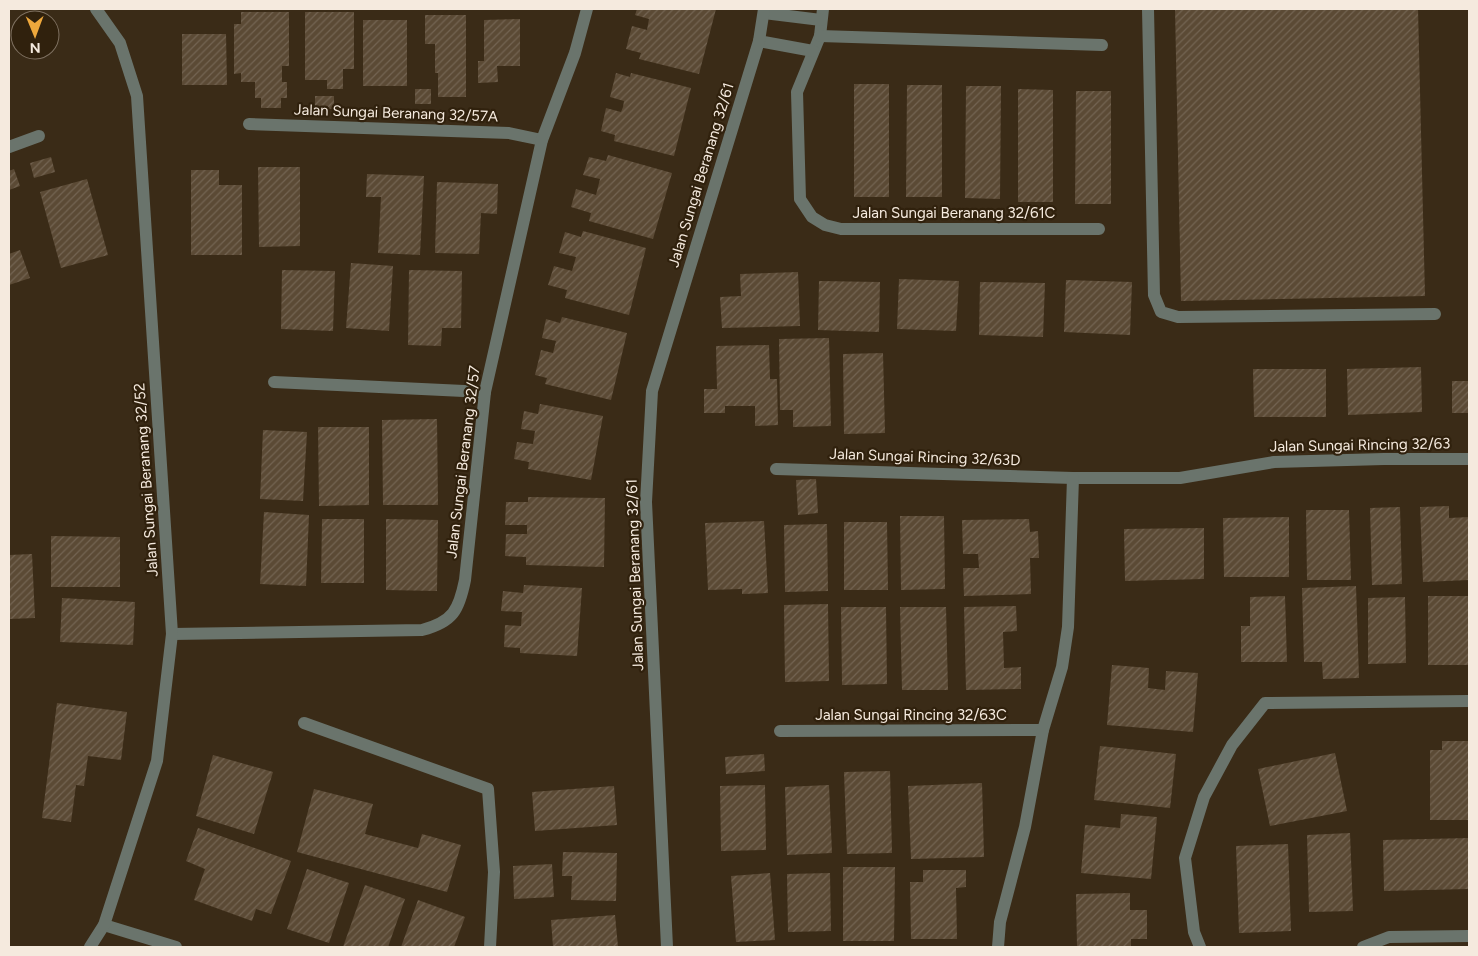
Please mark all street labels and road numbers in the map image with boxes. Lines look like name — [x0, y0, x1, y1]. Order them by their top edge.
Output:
street label: Jalan Sungai Beranang 32/61 — [664, 81, 738, 269]
street label: Jalan Sungai Beranang 32/57A — [294, 100, 498, 126]
street label: Jalan Sungai Beranang 32/61C — [853, 204, 1056, 222]
street label: Jalan Sungai Beranang 32/57 — [442, 365, 484, 559]
street label: Jalan Sungai Beranang 32/52 — [130, 382, 162, 578]
street label: Jalan Sungai Rincing 32/63 — [1269, 434, 1451, 456]
street label: Jalan Sungai Rincing 32/63D — [829, 445, 1021, 469]
street label: Jalan Sungai Beranang 32/61 — [623, 479, 647, 671]
street label: Jalan Sungai Rincing 32/63C — [815, 706, 1007, 724]

